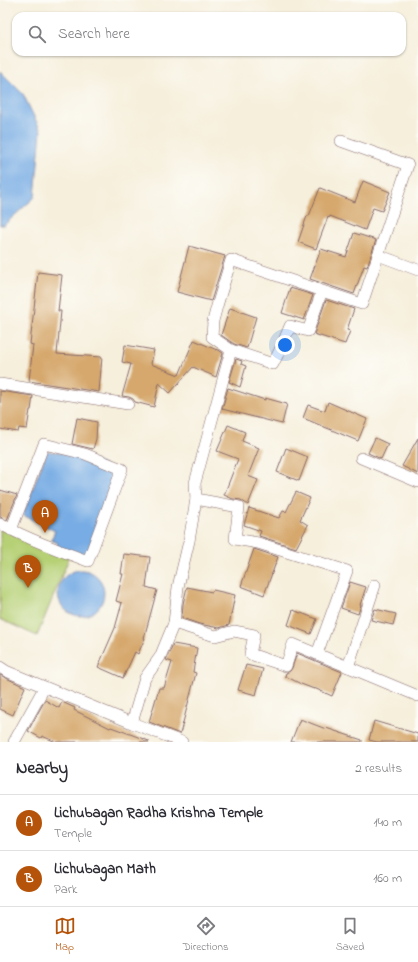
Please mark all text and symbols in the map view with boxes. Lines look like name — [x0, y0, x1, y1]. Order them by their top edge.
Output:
search box — [12, 12, 406, 56]
icon: search — [26, 23, 48, 45]
text: Search here — [58, 23, 130, 45]
your location — [275, 335, 295, 355]
pin: A — [32, 500, 58, 533]
pin: B — [15, 555, 41, 588]
text: Nearby — [16, 756, 68, 781]
text: 2 results — [355, 759, 402, 778]
text: Lichubagan Radha Krishna Temple — [54, 802, 263, 824]
text: A — [25, 813, 33, 832]
text: 140 m — [374, 813, 402, 832]
text: Temple — [54, 824, 92, 843]
text: Lichubagan Math — [54, 858, 156, 880]
text: B — [25, 869, 33, 888]
text: 160 m — [373, 869, 402, 888]
text: Park — [54, 880, 78, 899]
tab: Map — [54, 915, 76, 955]
tab: Directions — [183, 915, 228, 955]
tab: Saved — [336, 915, 364, 955]

